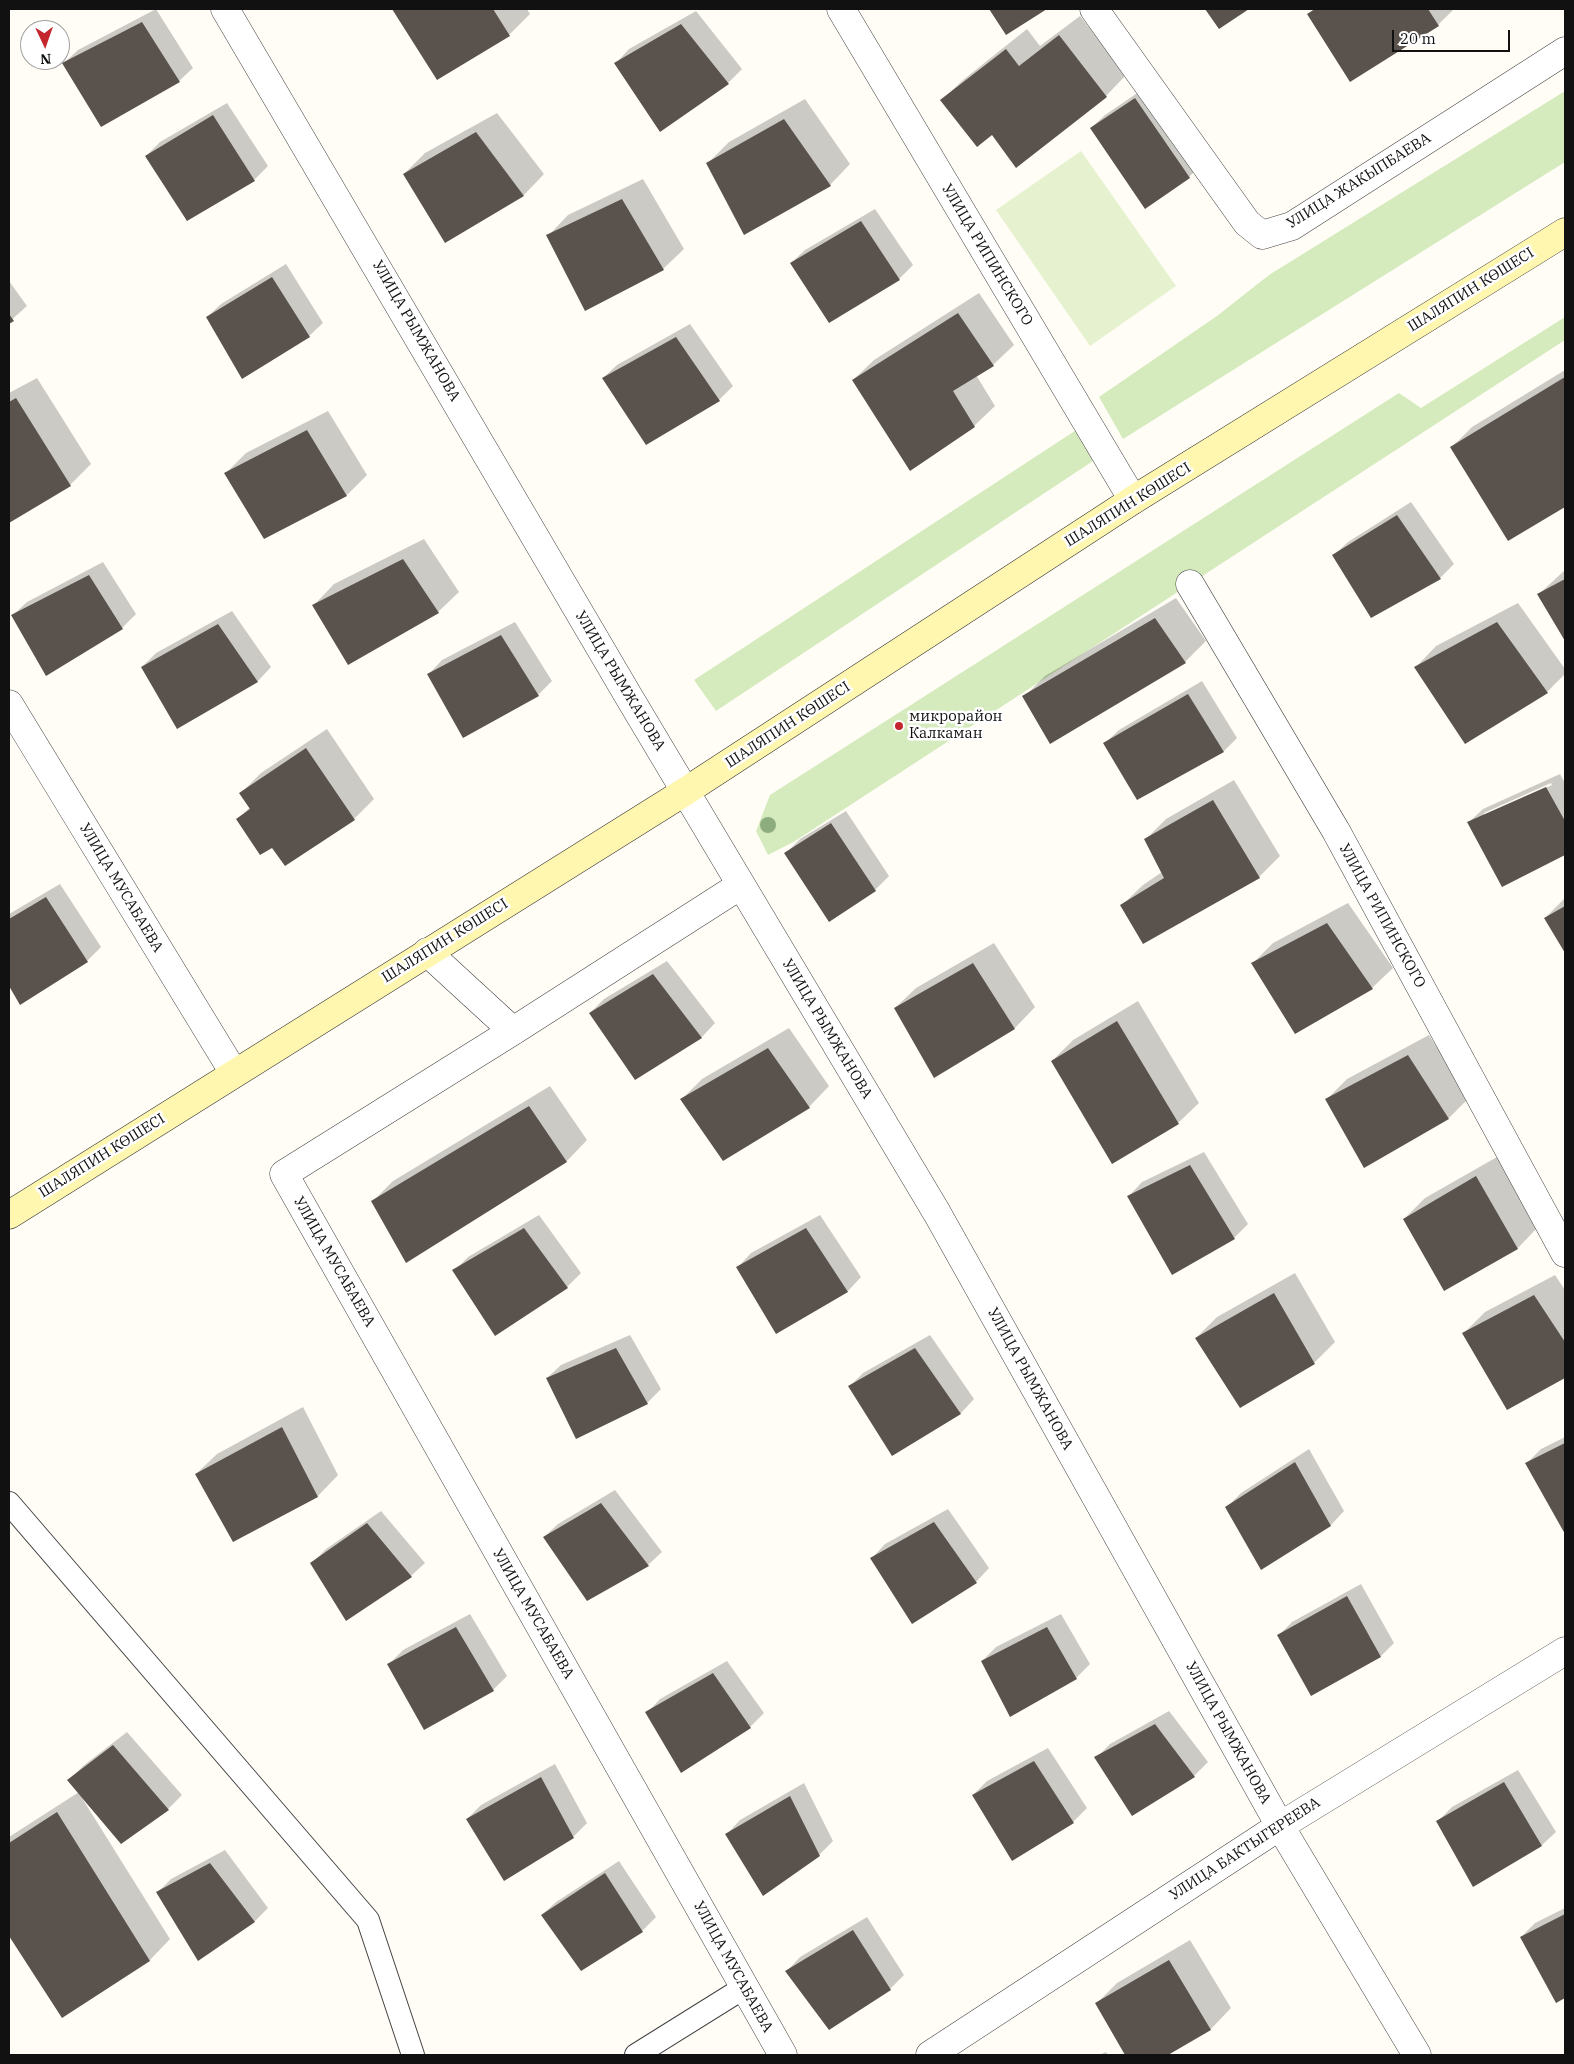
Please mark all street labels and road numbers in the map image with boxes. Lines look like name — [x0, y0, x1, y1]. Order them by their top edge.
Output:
street label: УЛИЦА ЖАКЫПБАЕВА — [1284, 129, 1434, 233]
street label: УЛИЦА РИПИНСКОГО — [938, 181, 1036, 329]
street label: ШАЛЯПИН КӨШЕСІ — [1405, 244, 1537, 336]
street label: УЛИЦА РЫМЖАНОВА — [368, 257, 464, 405]
street label: ШАЛЯПИН КӨШЕСІ — [1062, 459, 1194, 551]
street label: УЛИЦА РЫМЖАНОВА — [571, 608, 669, 754]
street label: ШАЛЯПИН КӨШЕСІ — [722, 678, 854, 772]
street label: УЛИЦА МУСАБАЕВА — [75, 820, 167, 956]
street label: УЛИЦА РИПИНСКОГО — [1335, 841, 1429, 991]
street label: ШАЛЯПИН КӨШЕСІ — [379, 895, 511, 987]
street label: УЛИЦА РЫМЖАНОВА — [778, 956, 876, 1102]
street label: ШАЛЯПИН КӨШЕСІ — [36, 1110, 168, 1202]
street label: УЛИЦА МУСАБАЕВА — [289, 1194, 379, 1330]
street label: УЛИЦА РЫМЖАНОВА — [983, 1305, 1077, 1453]
street label: УЛИЦА МУСАБАЕВА — [488, 1546, 578, 1682]
street label: УЛИЦА РЫМЖАНОВА — [1181, 1659, 1275, 1807]
street label: УЛИЦА БАКТЫГЕРЕЕВА — [1166, 1794, 1324, 1904]
street label: УЛИЦА МУСАБАЕВА — [689, 1898, 777, 2036]

